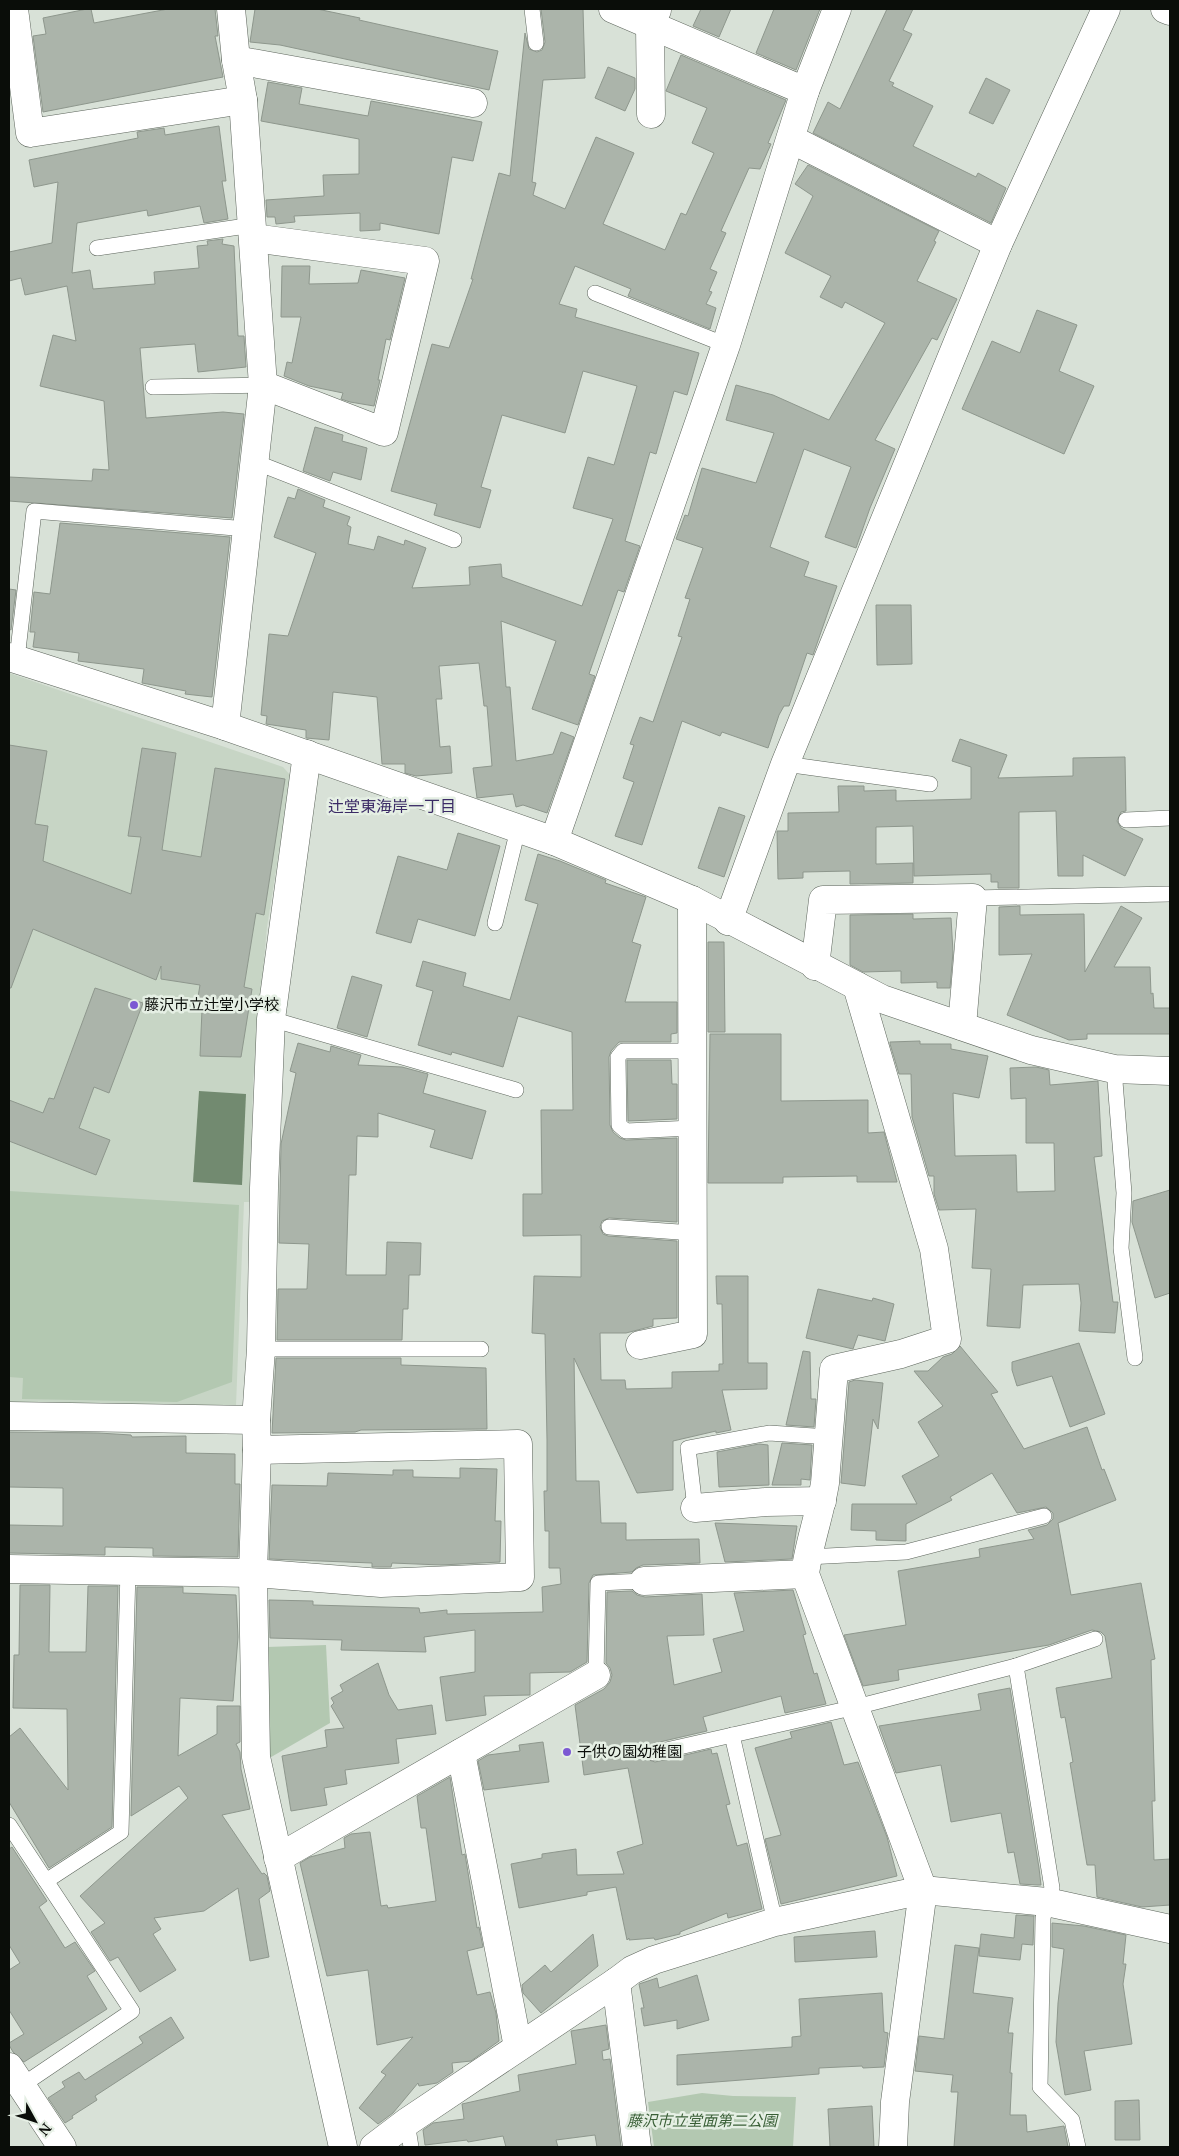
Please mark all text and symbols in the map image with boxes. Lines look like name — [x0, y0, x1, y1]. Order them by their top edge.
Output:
district label: 辻堂東海岸一丁目 — [328, 795, 456, 817]
place label: 藤沢市立辻堂小学校 — [144, 994, 279, 1014]
marker: 藤沢市立辻堂小学校 — [128, 999, 140, 1011]
place label: 子供の園幼稚園 — [577, 1741, 682, 1761]
marker: 子供の園幼稚園 — [561, 1746, 573, 1758]
north arrow — [10, 2096, 60, 2146]
park label: 藤沢市立堂面第二公園 — [627, 2110, 779, 2130]
text: N — [35, 2119, 56, 2140]

